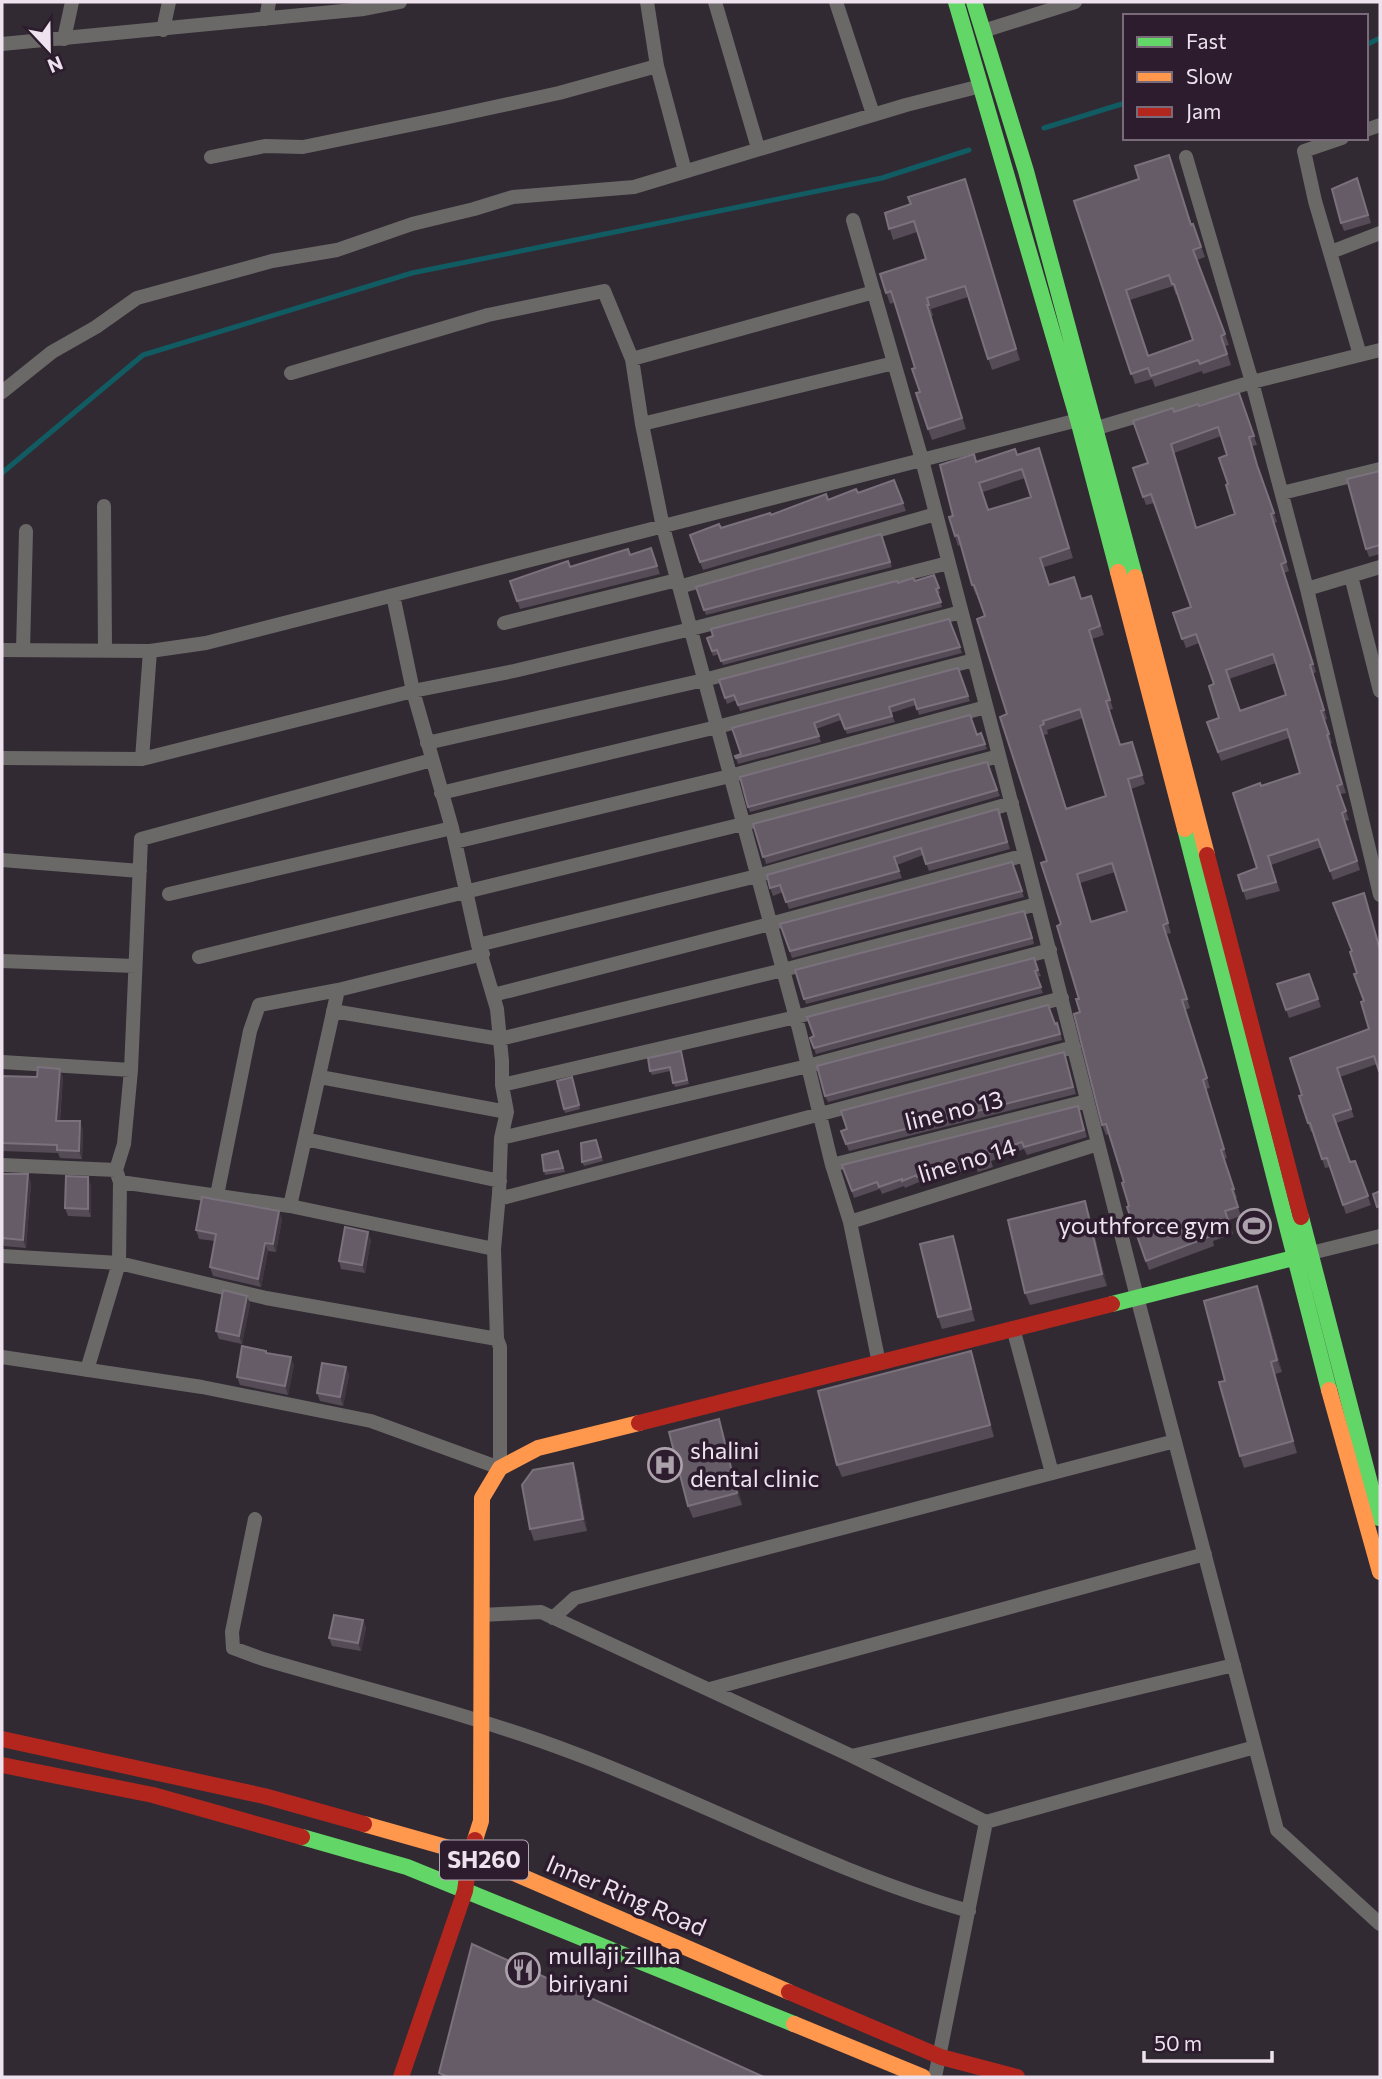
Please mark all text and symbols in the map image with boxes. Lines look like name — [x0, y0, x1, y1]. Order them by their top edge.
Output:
north arrow — [14, 14, 84, 84]
legend — [1123, 14, 1368, 140]
text: Fast — [1186, 28, 1227, 53]
text: N — [45, 52, 66, 79]
text: Slow — [1186, 63, 1233, 88]
text: Jam — [1186, 98, 1221, 123]
street label: line no 13 — [902, 1083, 1006, 1136]
street label: line no 14 — [914, 1131, 1019, 1188]
sports icon: youthforce gym — [1235, 1207, 1273, 1245]
place label: youthforce gym — [1059, 1210, 1230, 1239]
place label: shalini dental clinic — [690, 1435, 819, 1492]
hospital icon: shalini dental clinic — [646, 1446, 684, 1484]
road number: SH260 — [440, 1840, 528, 1880]
street label: Inner Ring Road — [542, 1848, 711, 1941]
place label: mullaji zillha biriyani — [548, 1940, 681, 1997]
restaurant icon: mullaji zillha biriyani — [504, 1951, 542, 1989]
scale bar — [1144, 2020, 1272, 2064]
text: 50 m — [1154, 2030, 1202, 2055]

